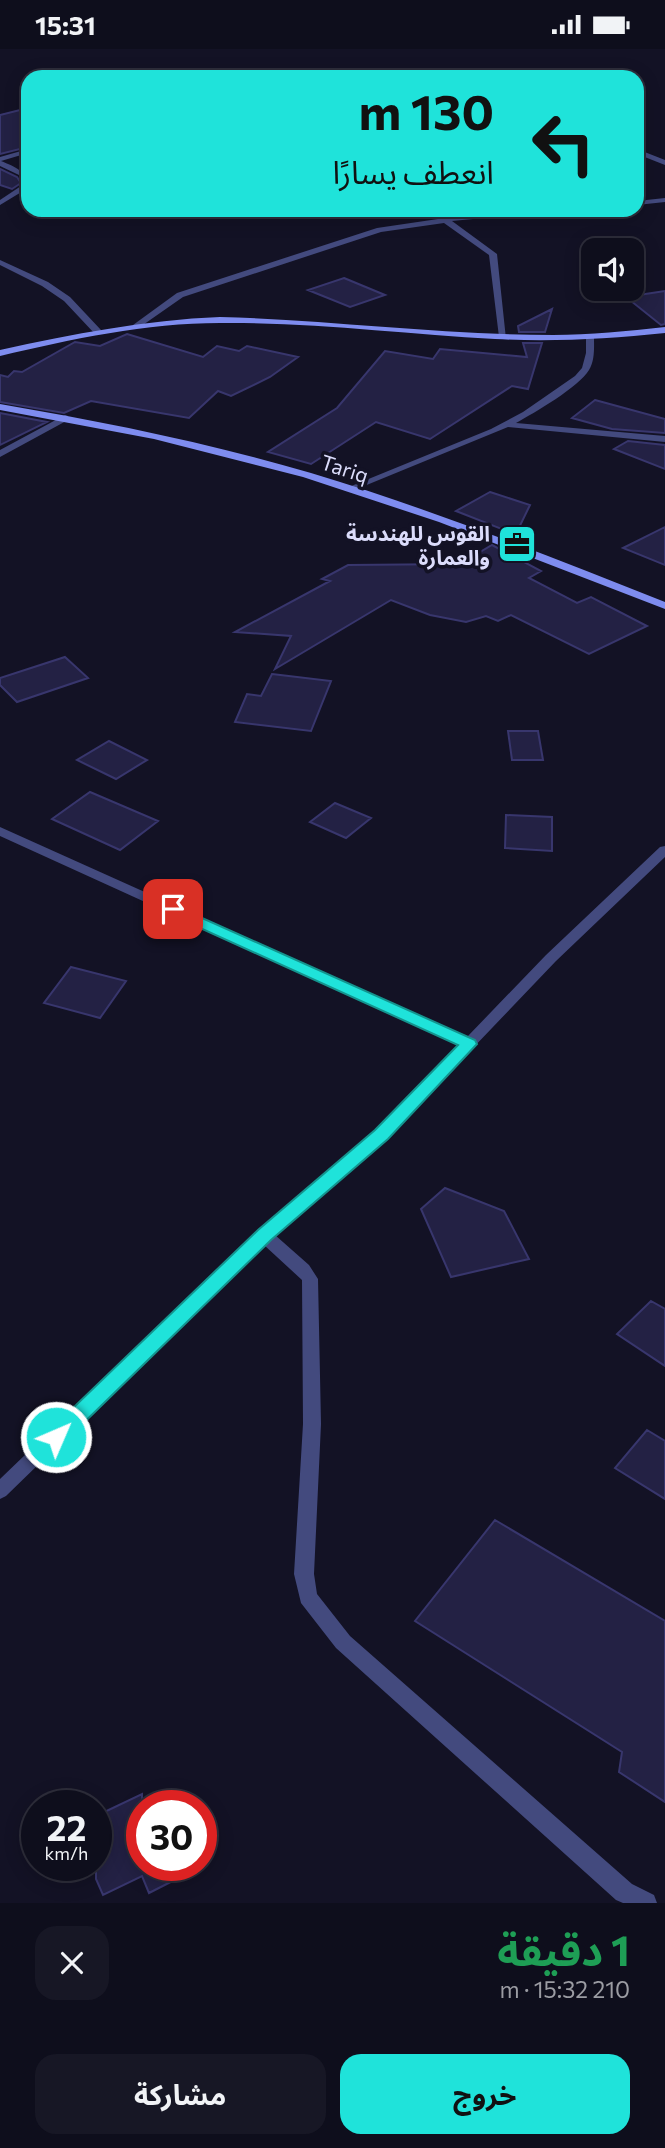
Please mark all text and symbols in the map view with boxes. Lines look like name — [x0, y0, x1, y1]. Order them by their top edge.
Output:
text: 15:31 — [35, 9, 96, 40]
text: 130 m — [359, 80, 494, 140]
icon: left — [518, 98, 609, 189]
text: انعطف يسارًا — [332, 151, 494, 191]
map controls — [581, 238, 644, 301]
button: sound — [581, 238, 644, 301]
street label: Tariq — [318, 449, 372, 487]
place label: القوس للهندسة والعمارة — [346, 520, 490, 570]
office icon: القوس للهندسة والعمارة — [496, 523, 538, 565]
pin — [143, 879, 203, 939]
icon: arrive — [154, 890, 192, 928]
position arrow — [19, 1400, 93, 1474]
speed limit sign: 30 — [126, 1790, 217, 1881]
text: 22 — [47, 1805, 86, 1848]
text: km/h — [45, 1842, 88, 1864]
text: 1 دقيقة — [497, 1923, 630, 1975]
button: close — [35, 1926, 109, 2000]
text: 210 m · 15:32 — [499, 1975, 630, 2003]
button: مشاركة — [35, 2054, 326, 2134]
button: خروج — [340, 2054, 630, 2134]

